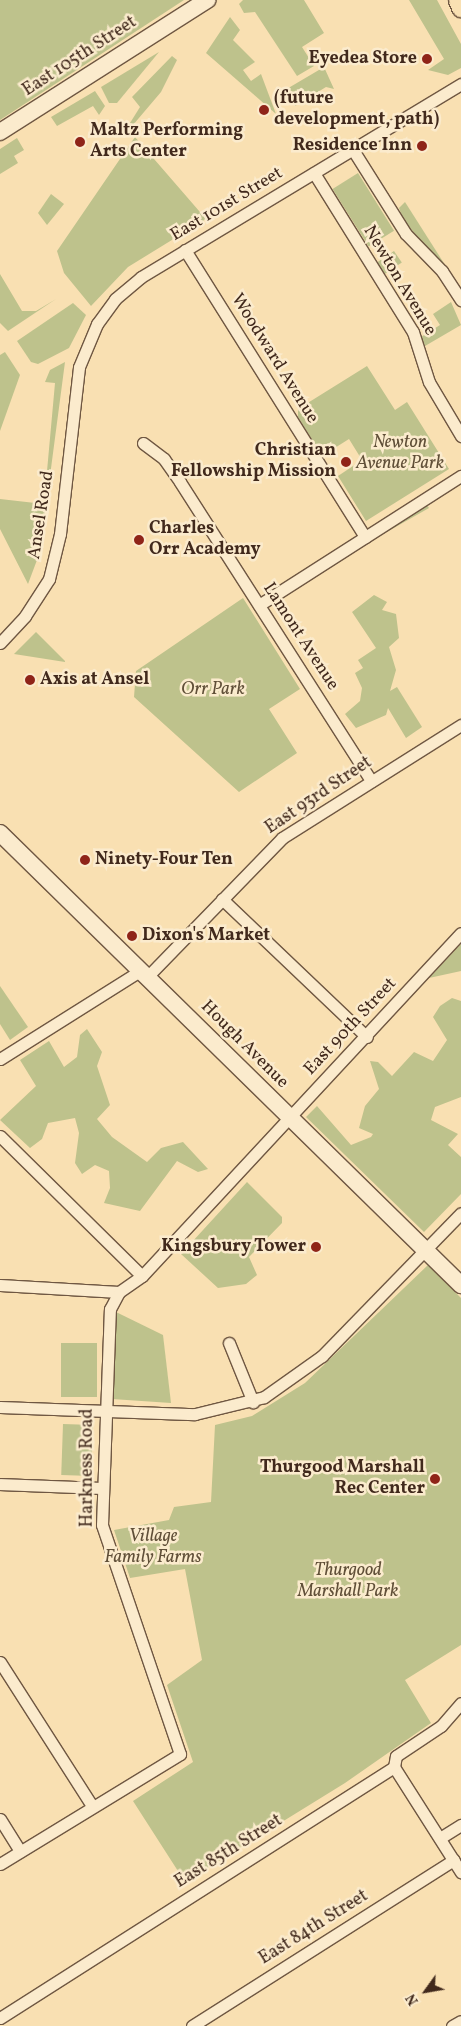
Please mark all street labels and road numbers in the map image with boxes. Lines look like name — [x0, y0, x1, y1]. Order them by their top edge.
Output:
street label: East 105th Street — [19, 12, 141, 102]
street label: East 101st Street — [167, 163, 287, 247]
street label: Newton Avenue — [358, 222, 440, 340]
street label: Woodward Avenue — [225, 290, 323, 428]
street label: Ansel Road — [24, 469, 60, 561]
street label: Lamont Avenue — [257, 579, 343, 695]
street label: East 93rd Street — [262, 752, 376, 840]
street label: East 90th Street — [300, 974, 402, 1080]
street label: Hough Avenue — [195, 996, 293, 1094]
street label: Harkness Road — [77, 1409, 99, 1527]
street label: East 85th Street — [171, 1810, 287, 1894]
street label: East 84th Street — [255, 1886, 373, 1970]

